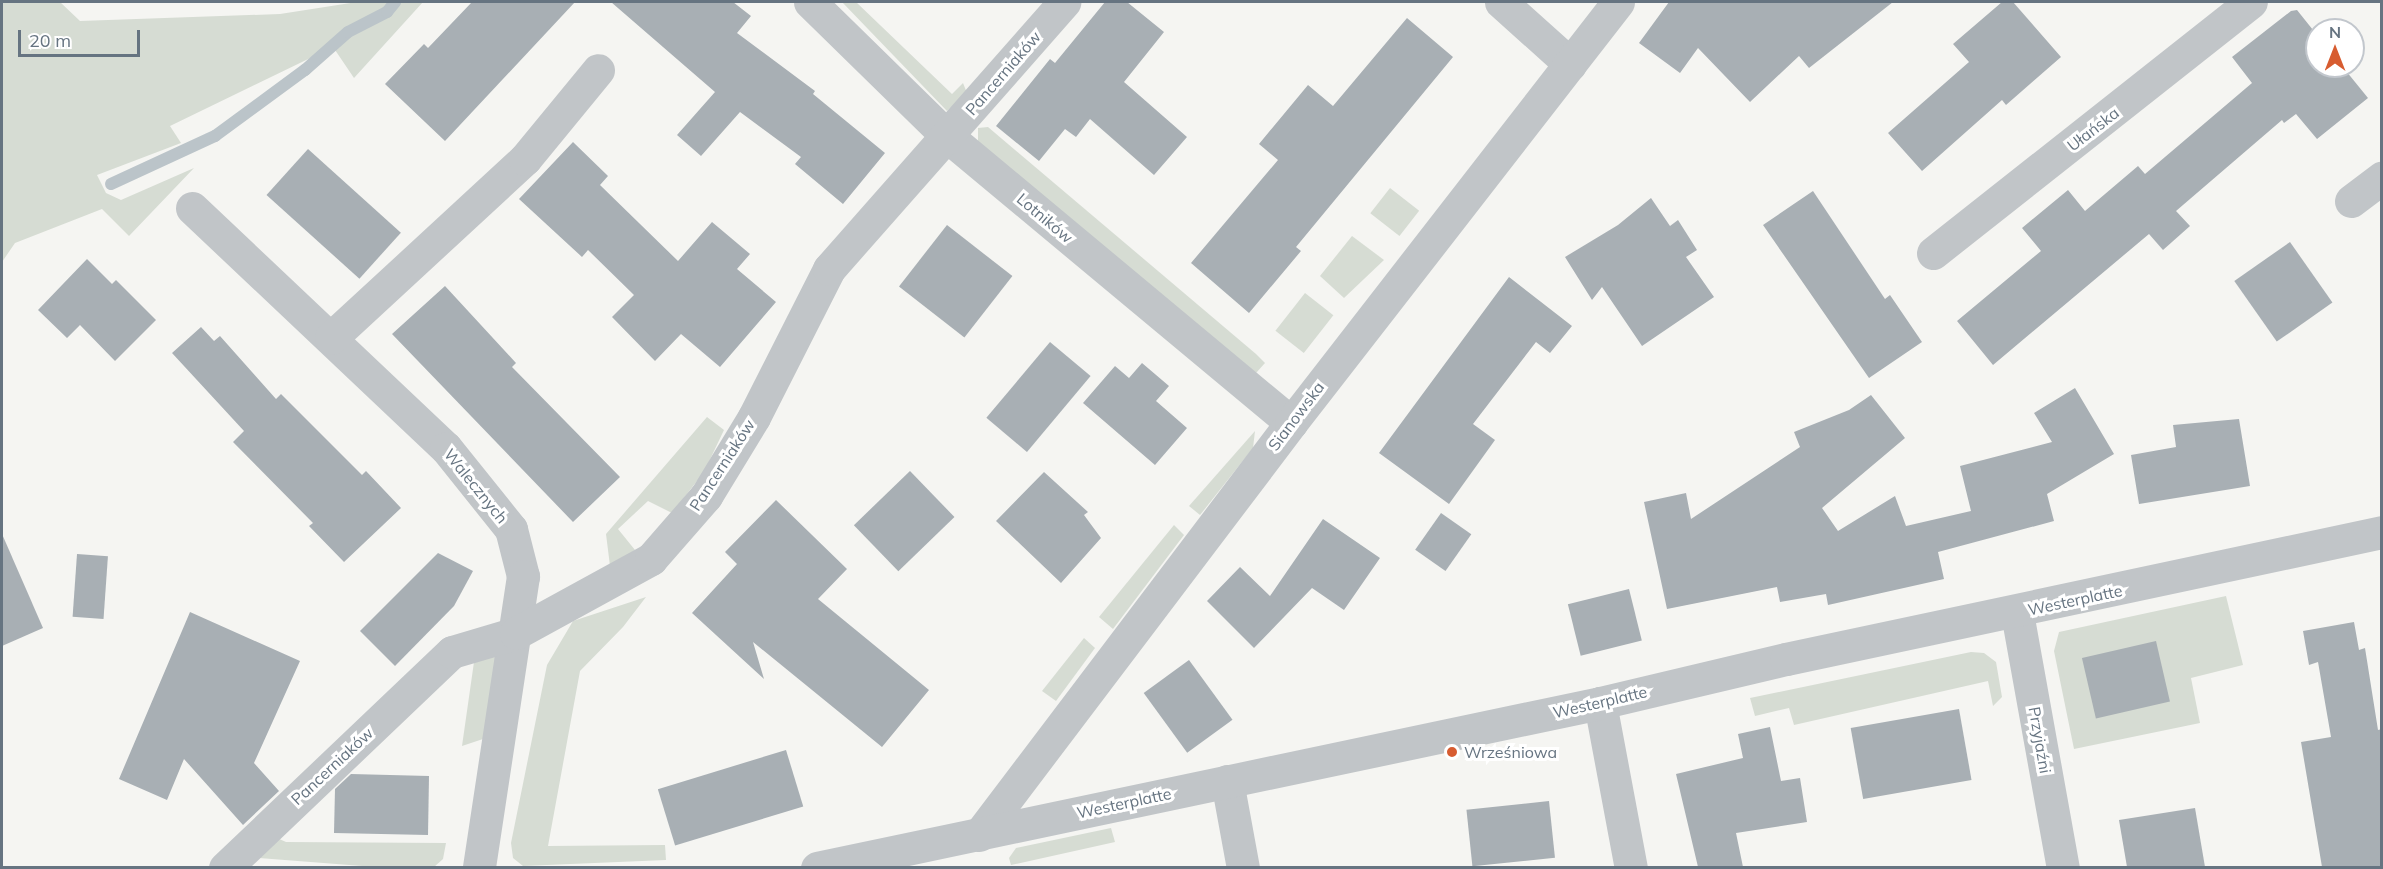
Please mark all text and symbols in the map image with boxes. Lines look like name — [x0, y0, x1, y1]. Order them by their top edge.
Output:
scale bar — [21, 18, 142, 56]
north arrow — [2305, 18, 2365, 78]
text: N — [2329, 22, 2341, 42]
street label: Pancerniaków — [961, 27, 1045, 119]
text: 20 m — [29, 29, 71, 52]
street label: Ułańska — [2063, 103, 2123, 155]
street label: Lotników — [1013, 189, 1077, 247]
street label: Sianowska — [1264, 378, 1328, 454]
street label: Pancerniaków — [685, 416, 759, 514]
street label: Walecznych — [440, 445, 512, 527]
street label: Westerplatte — [2026, 581, 2124, 619]
street label: Westerplatte — [1551, 682, 1649, 722]
street label: Przyjaźni — [2025, 705, 2055, 775]
street label: Pancerniaków — [287, 723, 377, 809]
place label: Wrześniowa — [1464, 742, 1557, 762]
marker: Wrześniowa — [1445, 745, 1459, 759]
street label: Westerplatte — [1075, 784, 1173, 822]

